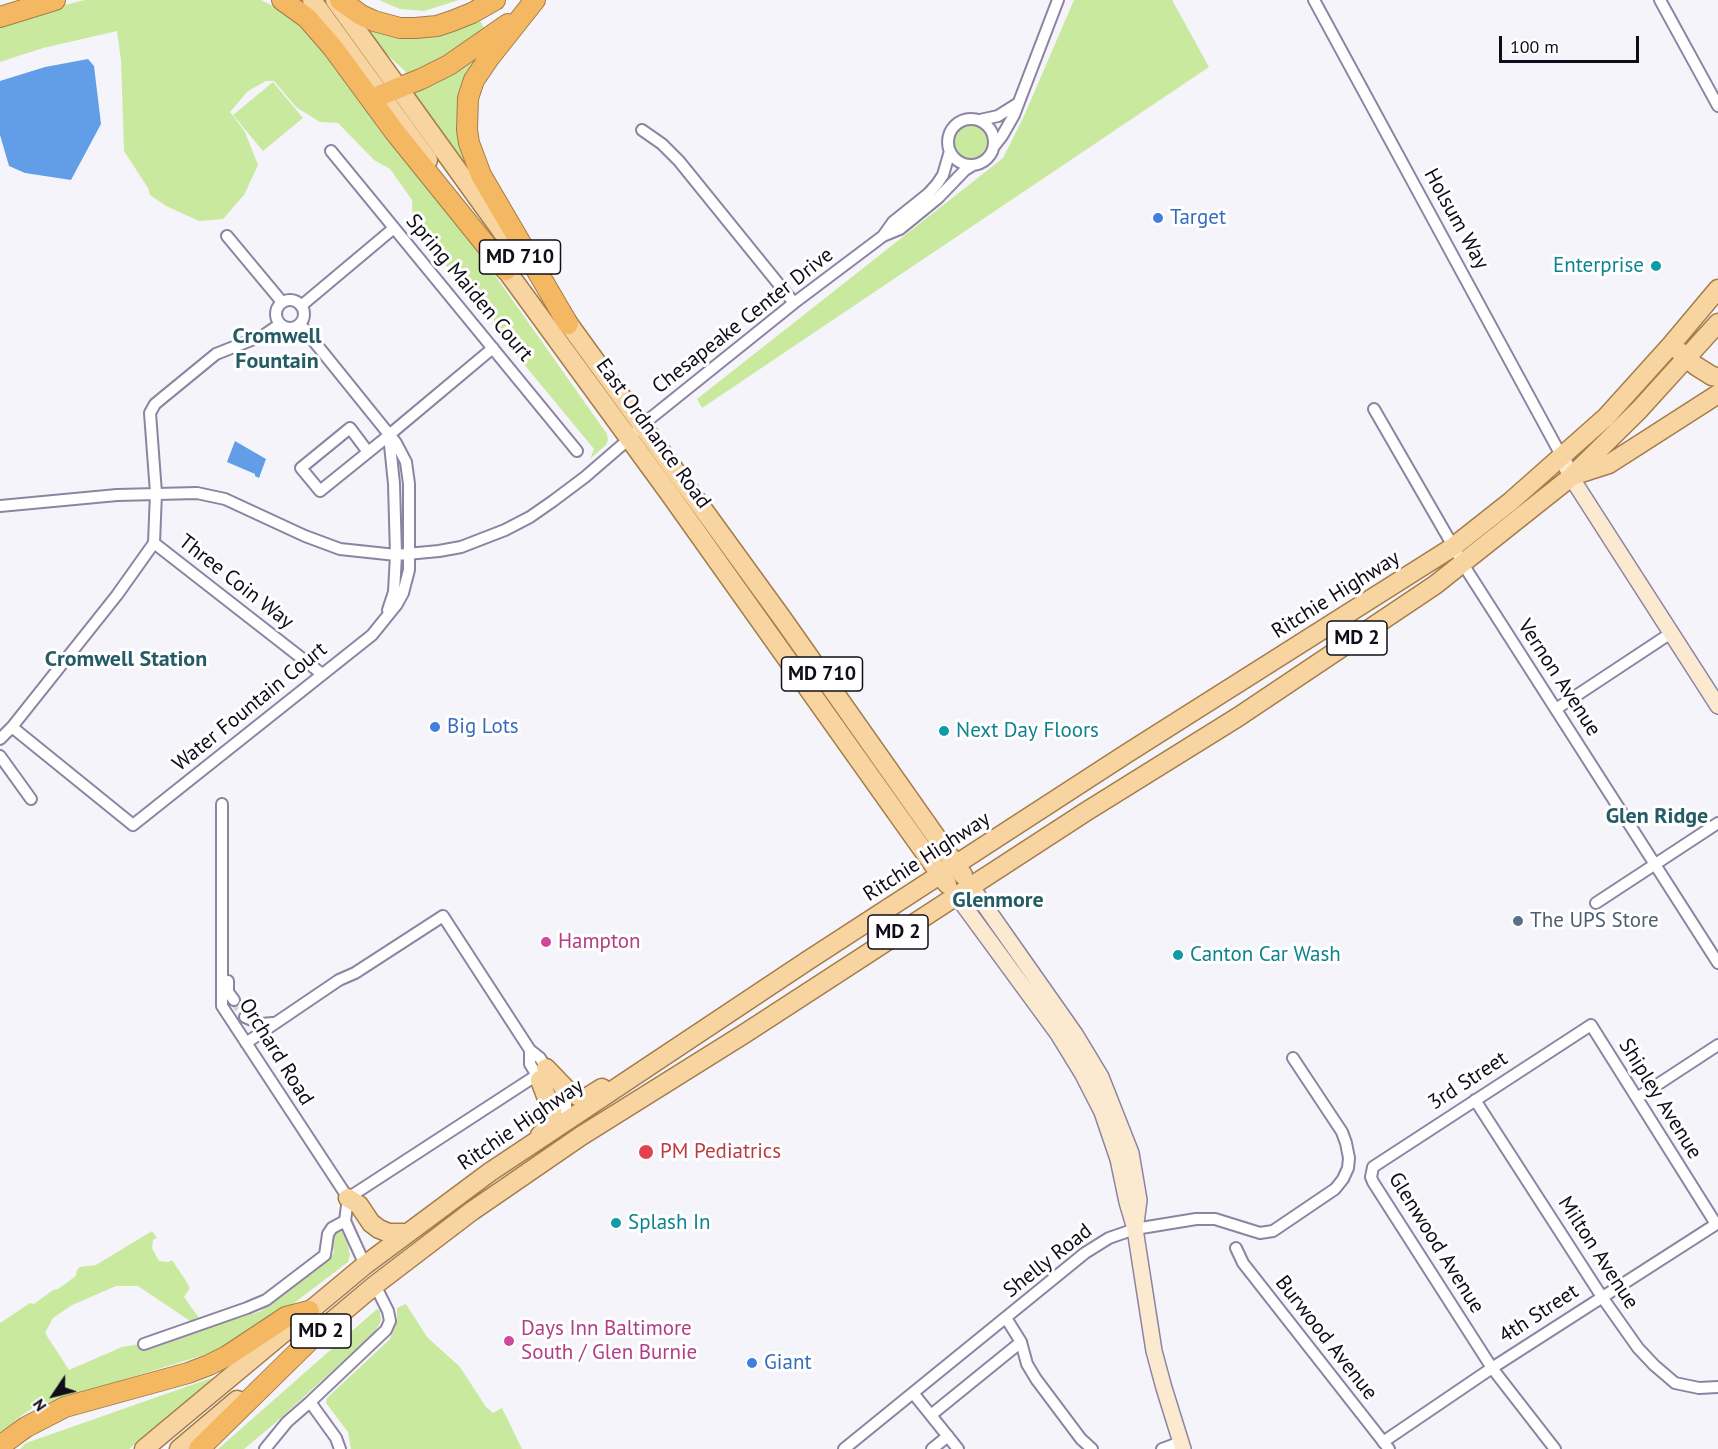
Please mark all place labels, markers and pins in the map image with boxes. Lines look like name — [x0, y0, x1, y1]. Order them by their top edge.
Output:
place label: Target — [1170, 205, 1226, 231]
marker: Target — [1151, 211, 1165, 225]
place label: Enterprise — [1553, 253, 1644, 279]
marker: Enterprise — [1649, 259, 1663, 273]
place label: Big Lots — [447, 714, 519, 740]
place label: Next Day Floors — [956, 718, 1099, 744]
marker: Big Lots — [428, 720, 442, 734]
marker: Next Day Floors — [937, 724, 951, 738]
place label: The UPS Store — [1530, 908, 1659, 934]
marker: The UPS Store — [1511, 914, 1525, 928]
place label: Hampton — [558, 929, 641, 955]
marker: Hampton — [539, 935, 553, 949]
place label: Canton Car Wash — [1190, 942, 1341, 968]
marker: Canton Car Wash — [1171, 948, 1185, 962]
place label: PM Pediatrics — [660, 1139, 781, 1165]
marker: PM Pediatrics — [637, 1143, 655, 1161]
place label: Splash In — [628, 1210, 711, 1236]
marker: Splash In — [609, 1216, 623, 1230]
place label: Days Inn Baltimore South / Glen Burnie — [521, 1316, 697, 1366]
marker: Days Inn Baltimore South / Glen Burnie — [502, 1334, 516, 1348]
place label: Giant — [764, 1350, 812, 1376]
marker: Giant — [745, 1356, 759, 1370]

